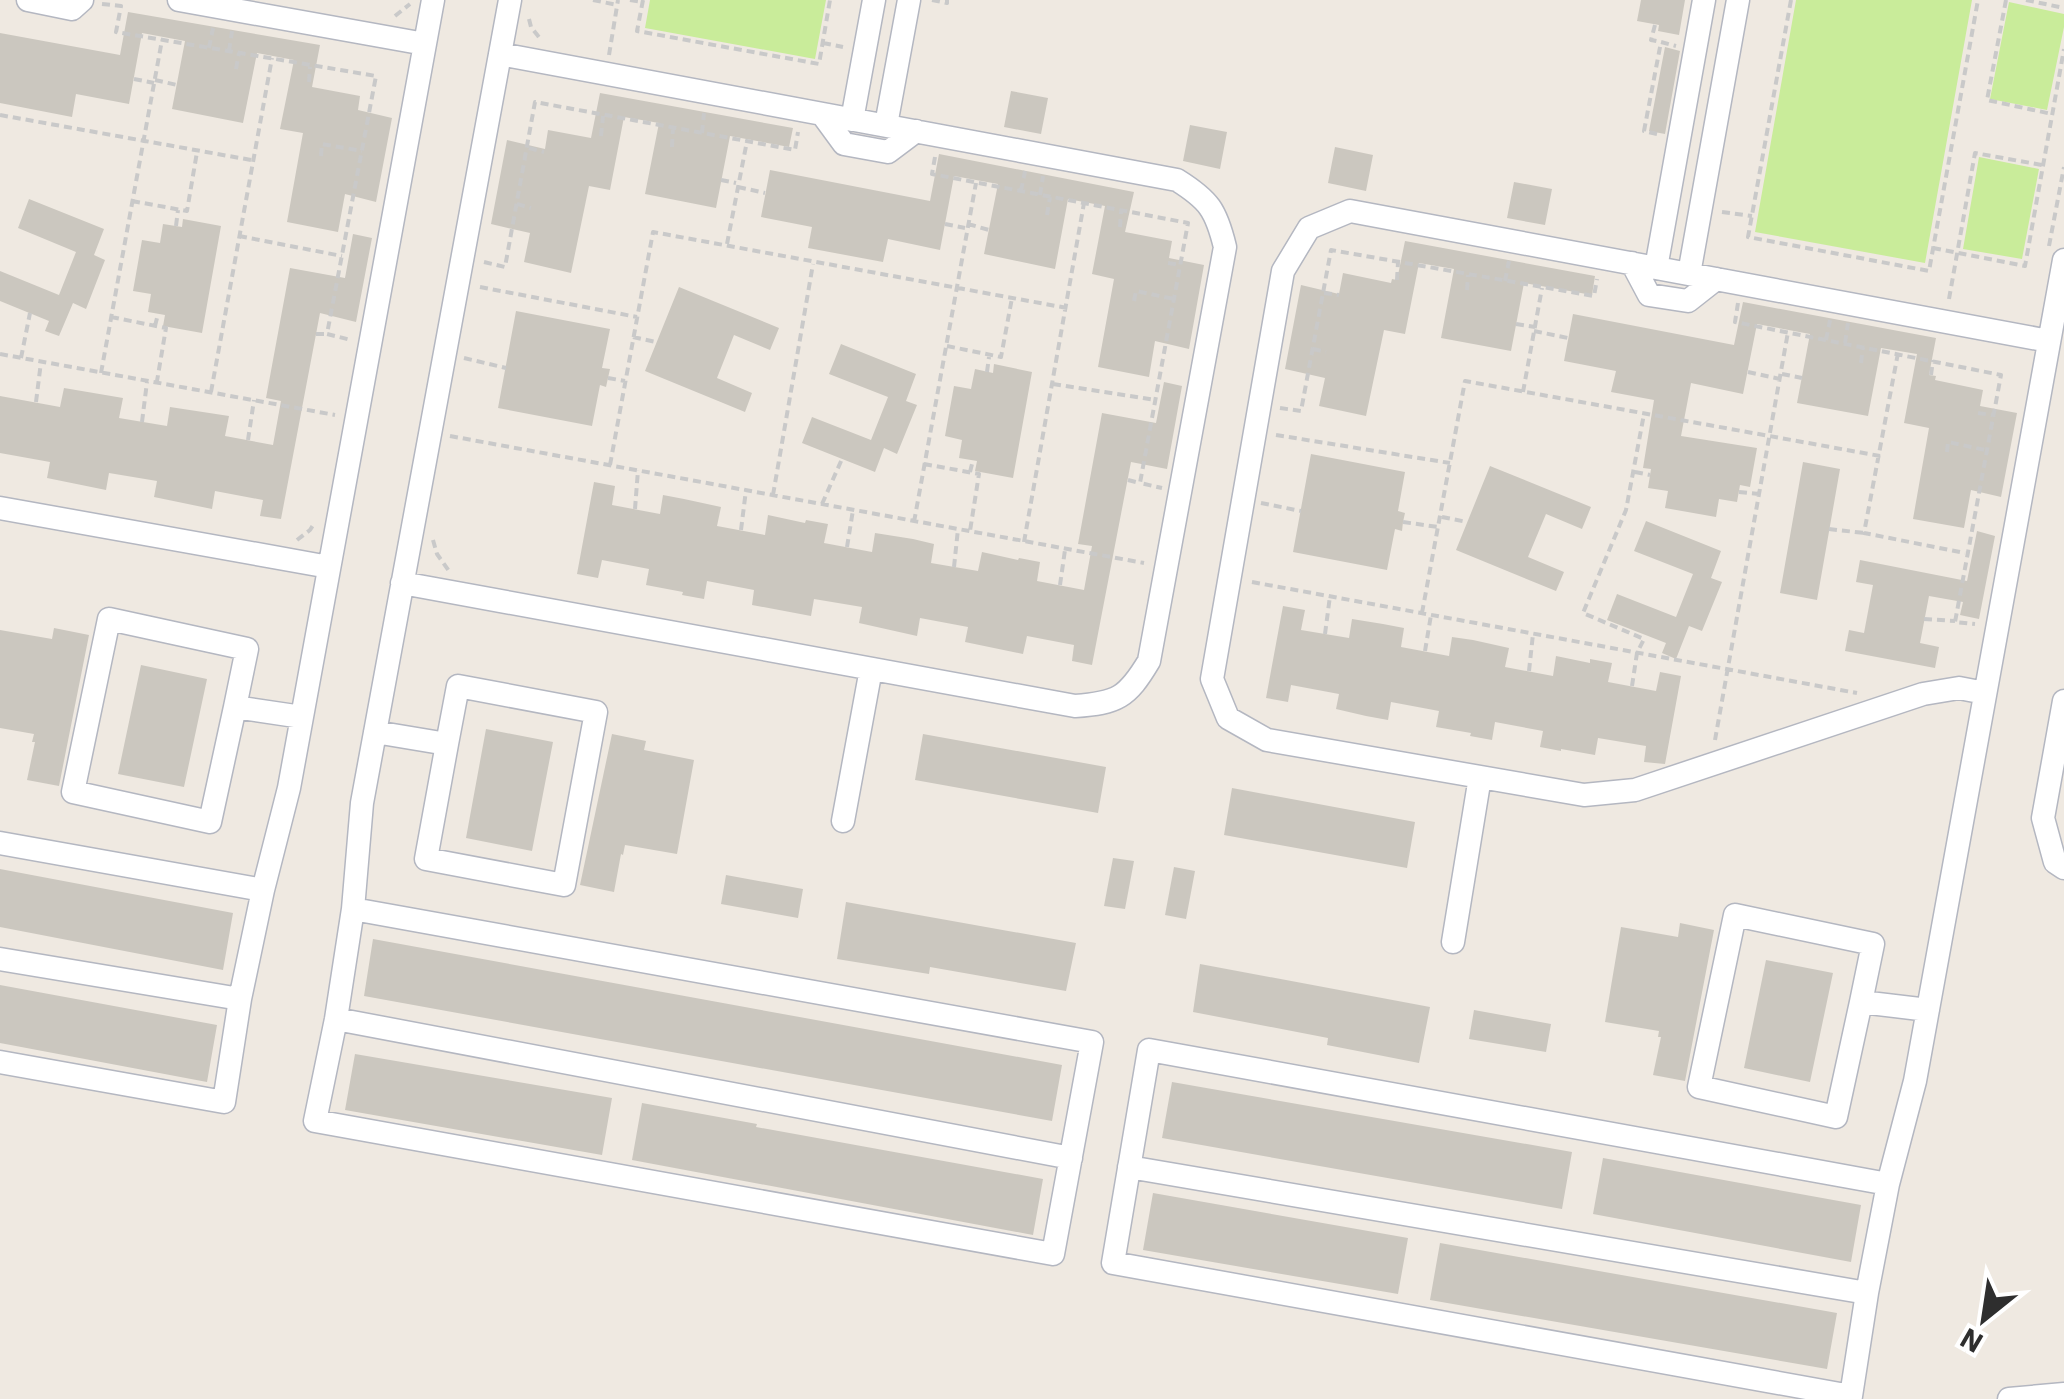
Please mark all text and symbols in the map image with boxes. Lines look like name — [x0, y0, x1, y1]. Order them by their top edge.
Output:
north arrow — [1934, 1269, 2034, 1369]
text: N — [1953, 1320, 1989, 1362]

